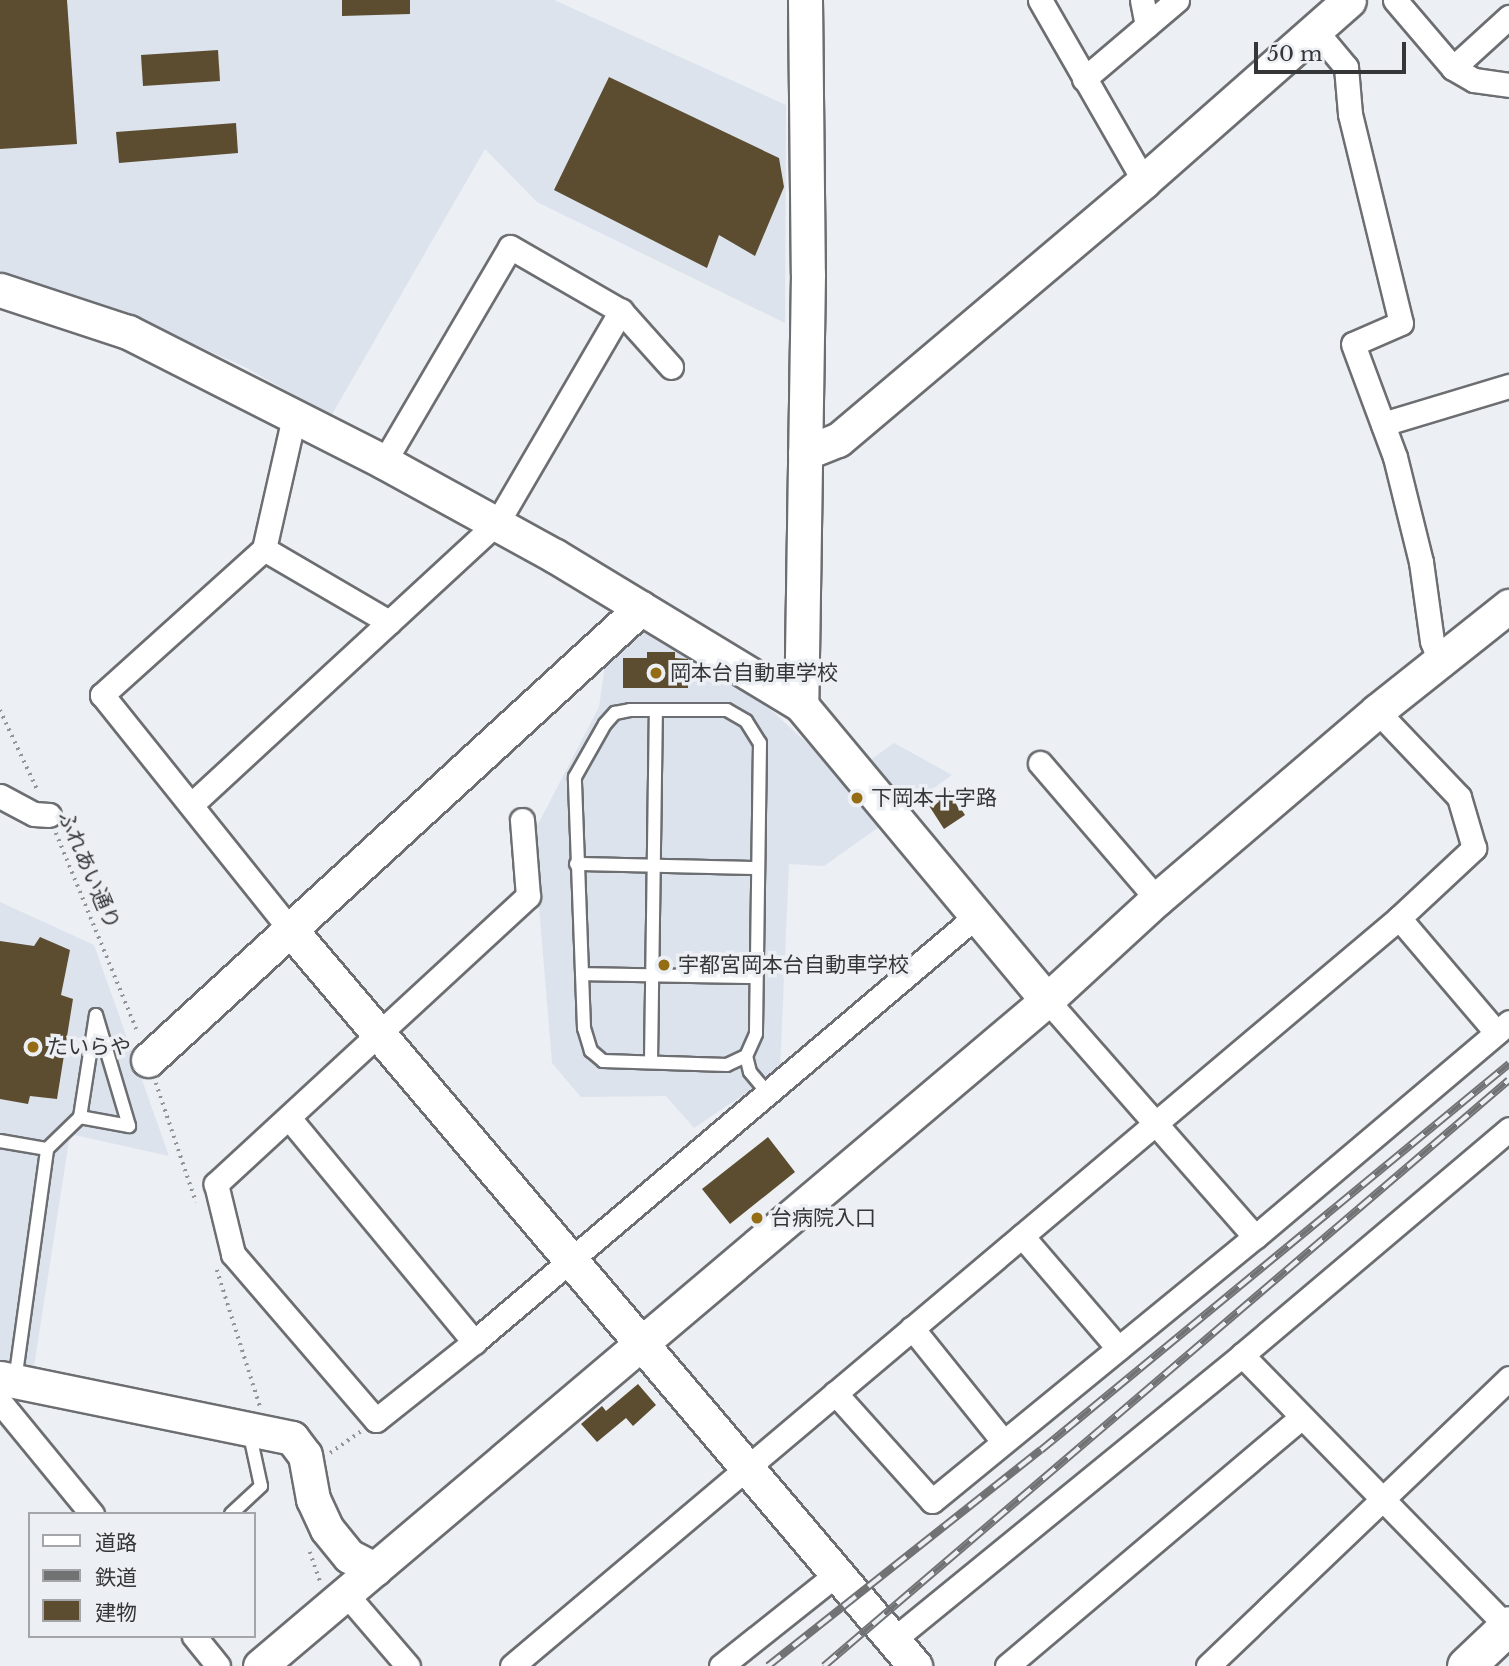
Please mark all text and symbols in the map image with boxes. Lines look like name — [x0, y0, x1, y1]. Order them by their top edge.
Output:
scale bar — [1257, 28, 1409, 72]
text: 50 m — [1267, 41, 1322, 67]
place label: 岡本台自動車学校 — [670, 660, 838, 686]
marker: 岡本台自動車学校 — [648, 665, 664, 681]
place label: 下岡本十字路 — [871, 785, 997, 811]
marker: 下岡本十字路 — [849, 790, 865, 806]
street label: ふれあい通り — [53, 807, 125, 933]
place label: 宇都宮岡本台自動車学校 — [678, 952, 909, 978]
marker: 宇都宮岡本台自動車学校 — [656, 957, 672, 973]
place label: たいらや — [47, 1034, 131, 1060]
marker: たいらや — [25, 1039, 41, 1055]
place label: 台病院入口 — [771, 1205, 876, 1231]
marker: 台病院入口 — [749, 1210, 765, 1226]
legend — [28, 1512, 256, 1638]
text: 道路 — [95, 1530, 137, 1556]
text: 鉄道 — [95, 1565, 137, 1591]
text: 建物 — [95, 1600, 137, 1626]

